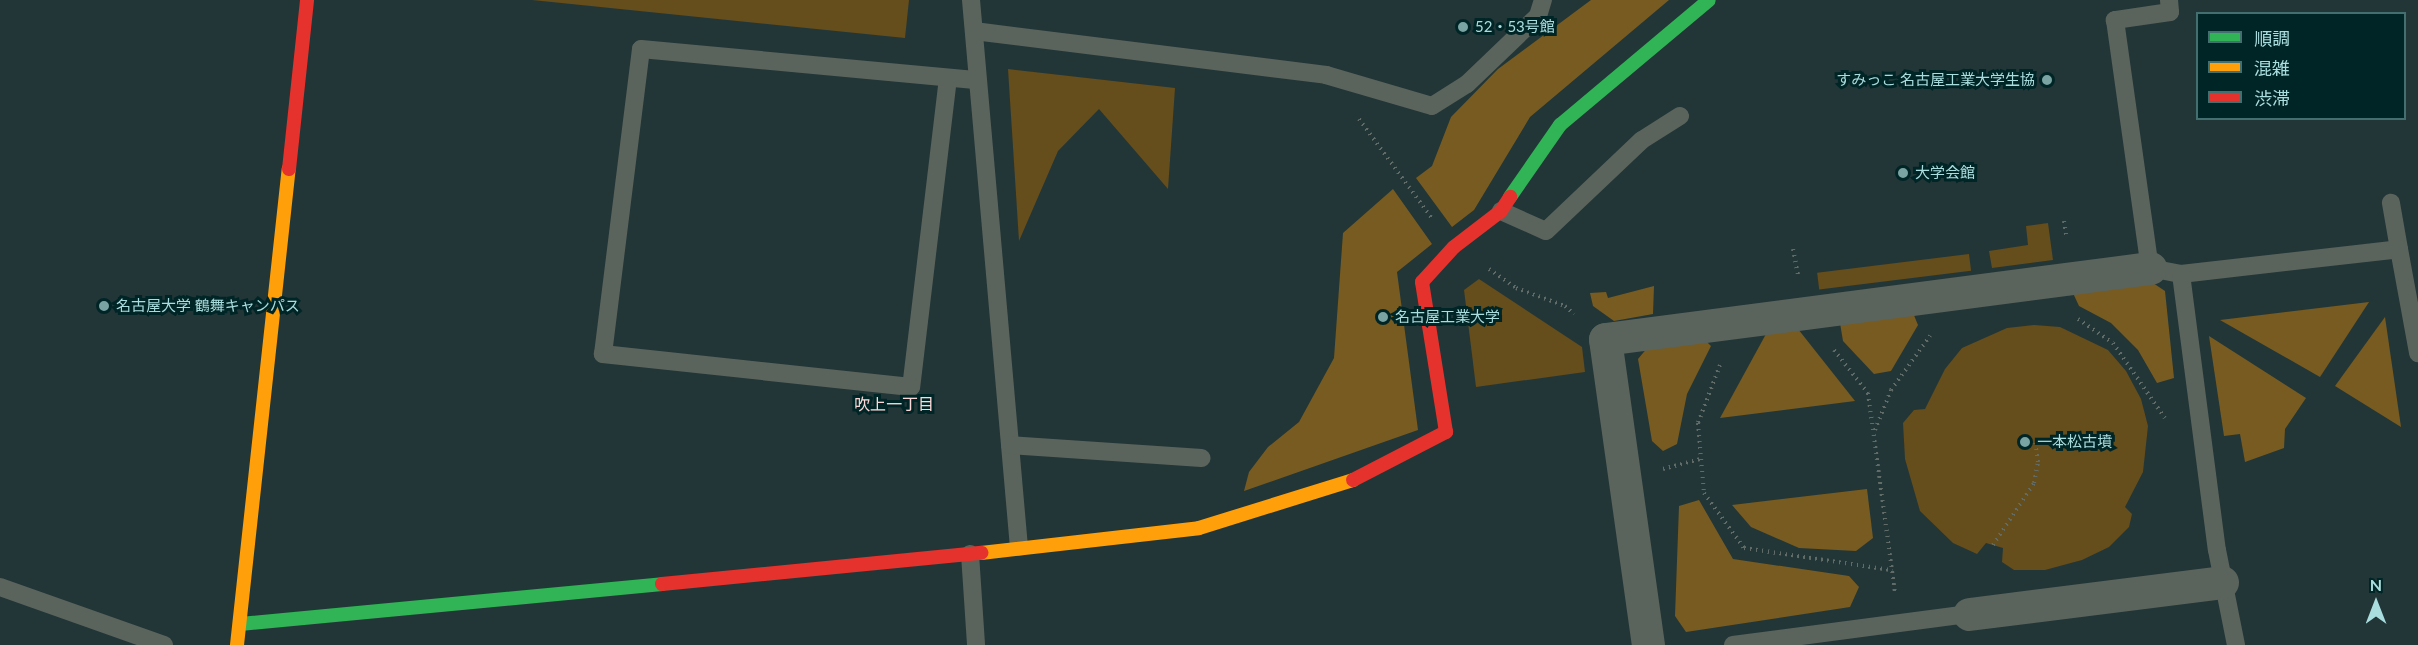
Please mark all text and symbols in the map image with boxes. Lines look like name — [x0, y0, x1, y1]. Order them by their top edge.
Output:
legend — [2196, 12, 2406, 120]
place label: 52・53号館 — [1475, 18, 1555, 36]
marker: 52・53号館 — [1456, 20, 1470, 34]
text: 順調 — [2254, 27, 2290, 49]
text: 混雑 — [2254, 57, 2290, 79]
place label: すみっこ 名古屋工業大学生協 — [1836, 71, 2035, 89]
marker: すみっこ 名古屋工業大学生協 — [2040, 73, 2054, 87]
text: 渋滞 — [2254, 87, 2290, 109]
place label: 大学会館 — [1915, 164, 1975, 182]
marker: 大学会館 — [1896, 166, 1910, 180]
place label: 名古屋大学 鶴舞キャンパス — [116, 297, 300, 315]
marker: 名古屋大学 鶴舞キャンパス — [97, 299, 111, 313]
place label: 名古屋工業大学 — [1395, 308, 1500, 326]
marker: 名古屋工業大学 — [1376, 310, 1390, 324]
district label: 吹上一丁目 — [854, 394, 934, 414]
place label: 一本松古墳 — [2037, 433, 2112, 451]
marker: 一本松古墳 — [2018, 435, 2032, 449]
north arrow — [2346, 573, 2406, 633]
text: N — [2370, 575, 2382, 594]

